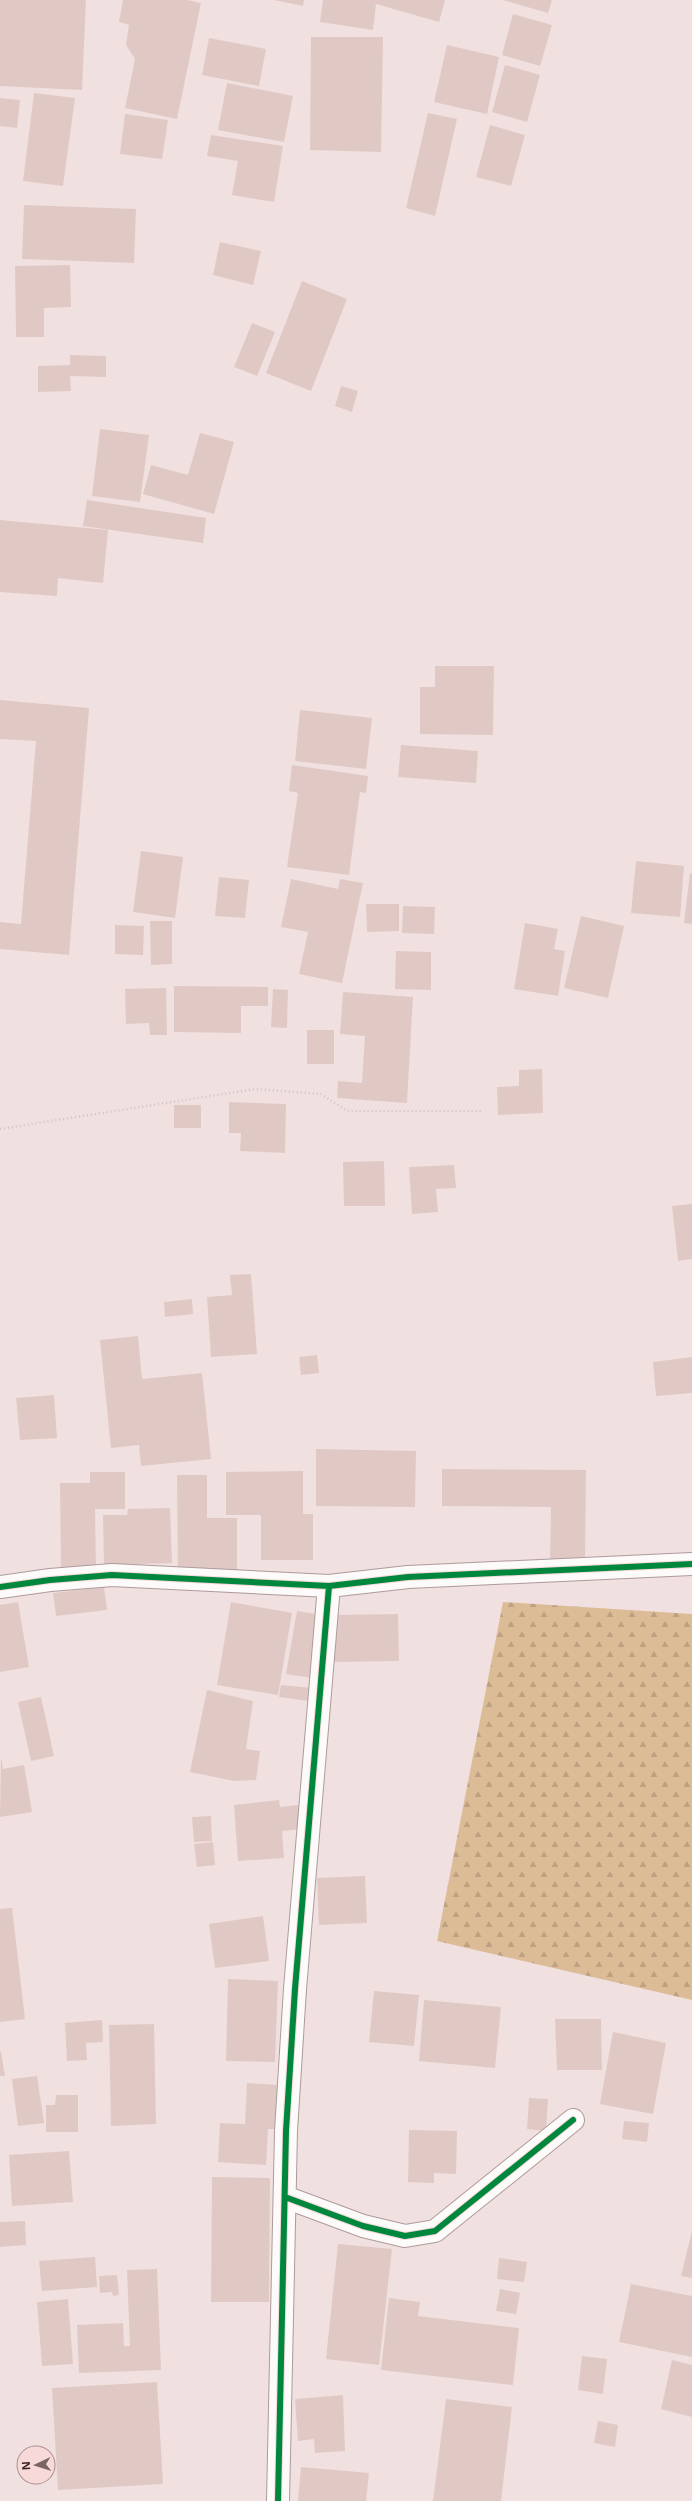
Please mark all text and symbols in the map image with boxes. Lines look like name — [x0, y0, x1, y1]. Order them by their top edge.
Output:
north arrow — [16, 2445, 56, 2485]
text: N — [18, 2461, 33, 2471]

